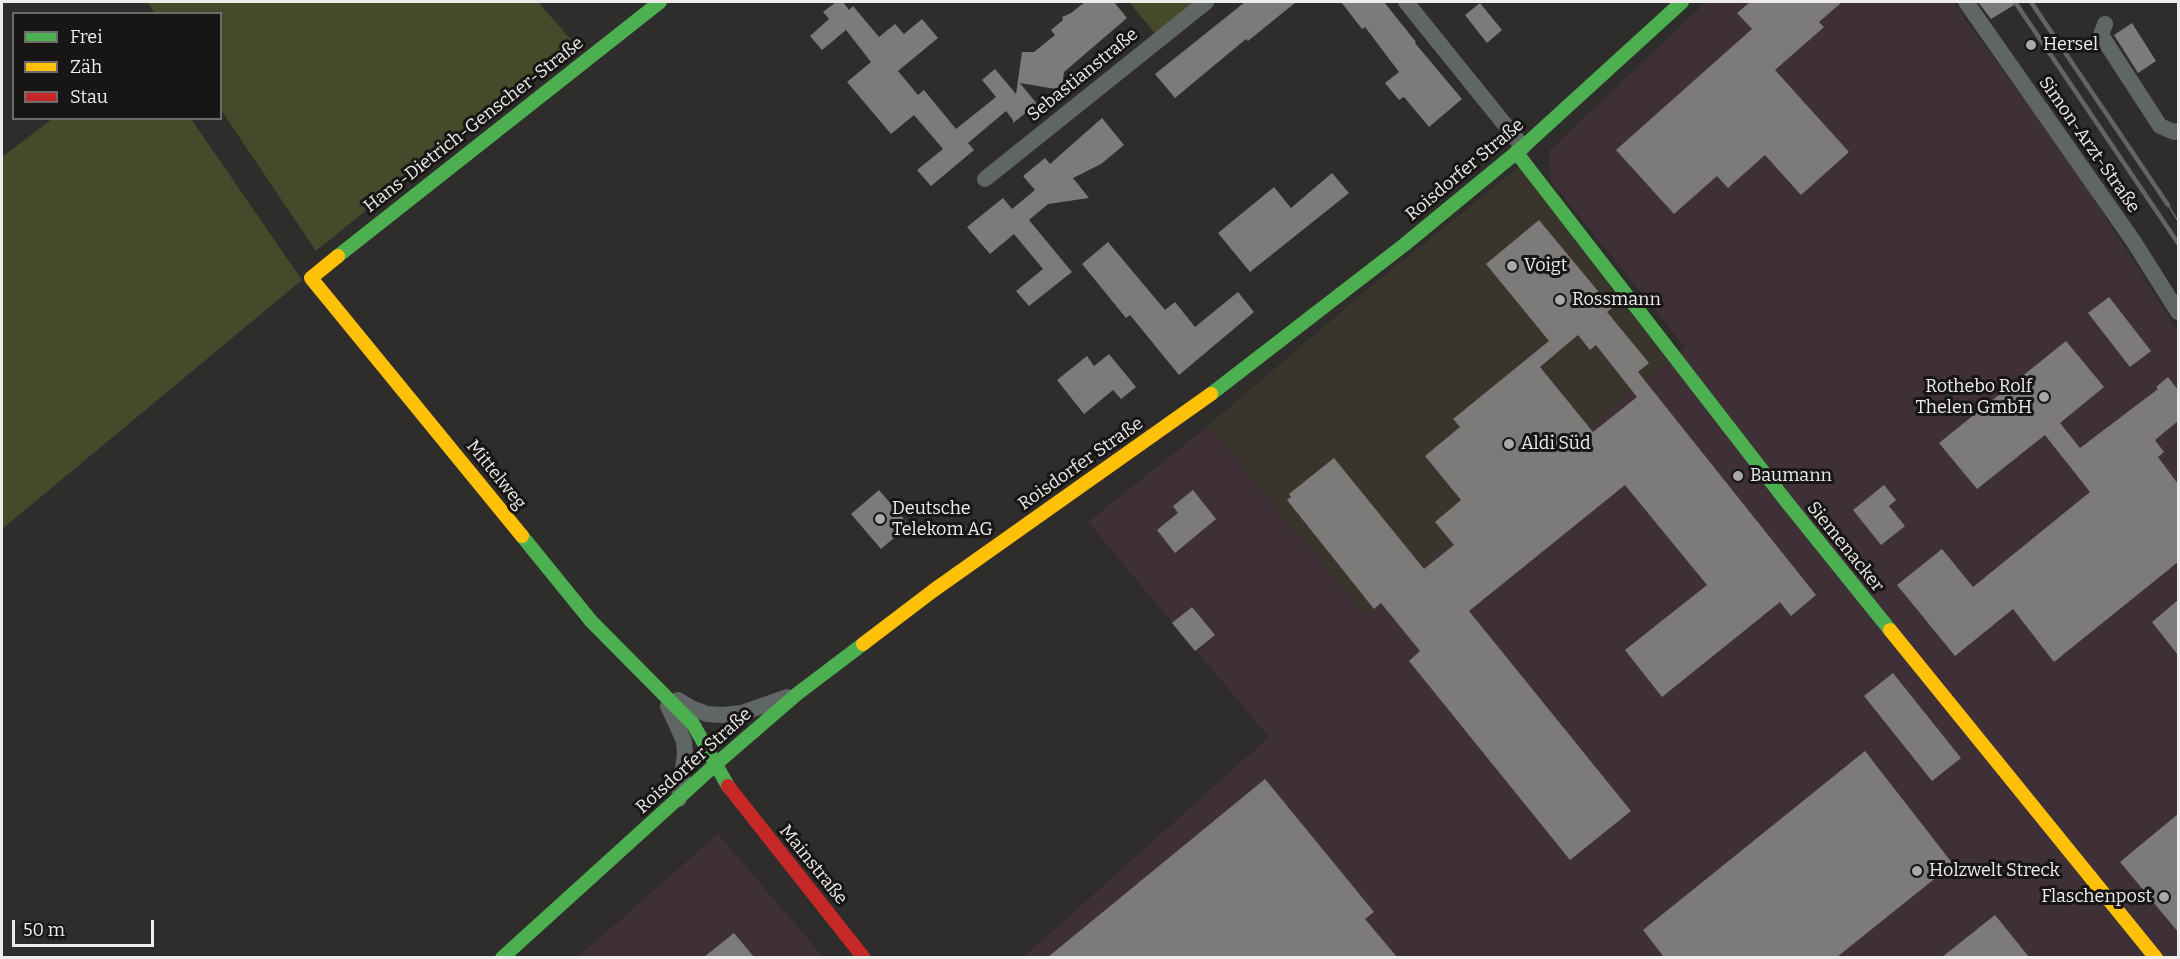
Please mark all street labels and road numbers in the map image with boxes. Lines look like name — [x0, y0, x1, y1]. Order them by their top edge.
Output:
street label: Sebastianstraße — [1023, 24, 1143, 126]
street label: Hans-Dietrich-Genscher-Straße — [360, 33, 588, 217]
street label: Simon-Arzt-Straße — [2034, 73, 2144, 217]
street label: Roisdorfer Straße — [1401, 114, 1529, 226]
street label: Roisdorfer Straße — [1014, 413, 1148, 515]
street label: Mittelweg — [462, 436, 530, 514]
street label: Siemenacker — [1802, 497, 1888, 597]
street label: Roisdorfer Straße — [632, 704, 756, 818]
street label: Mainstraße — [774, 821, 852, 909]

